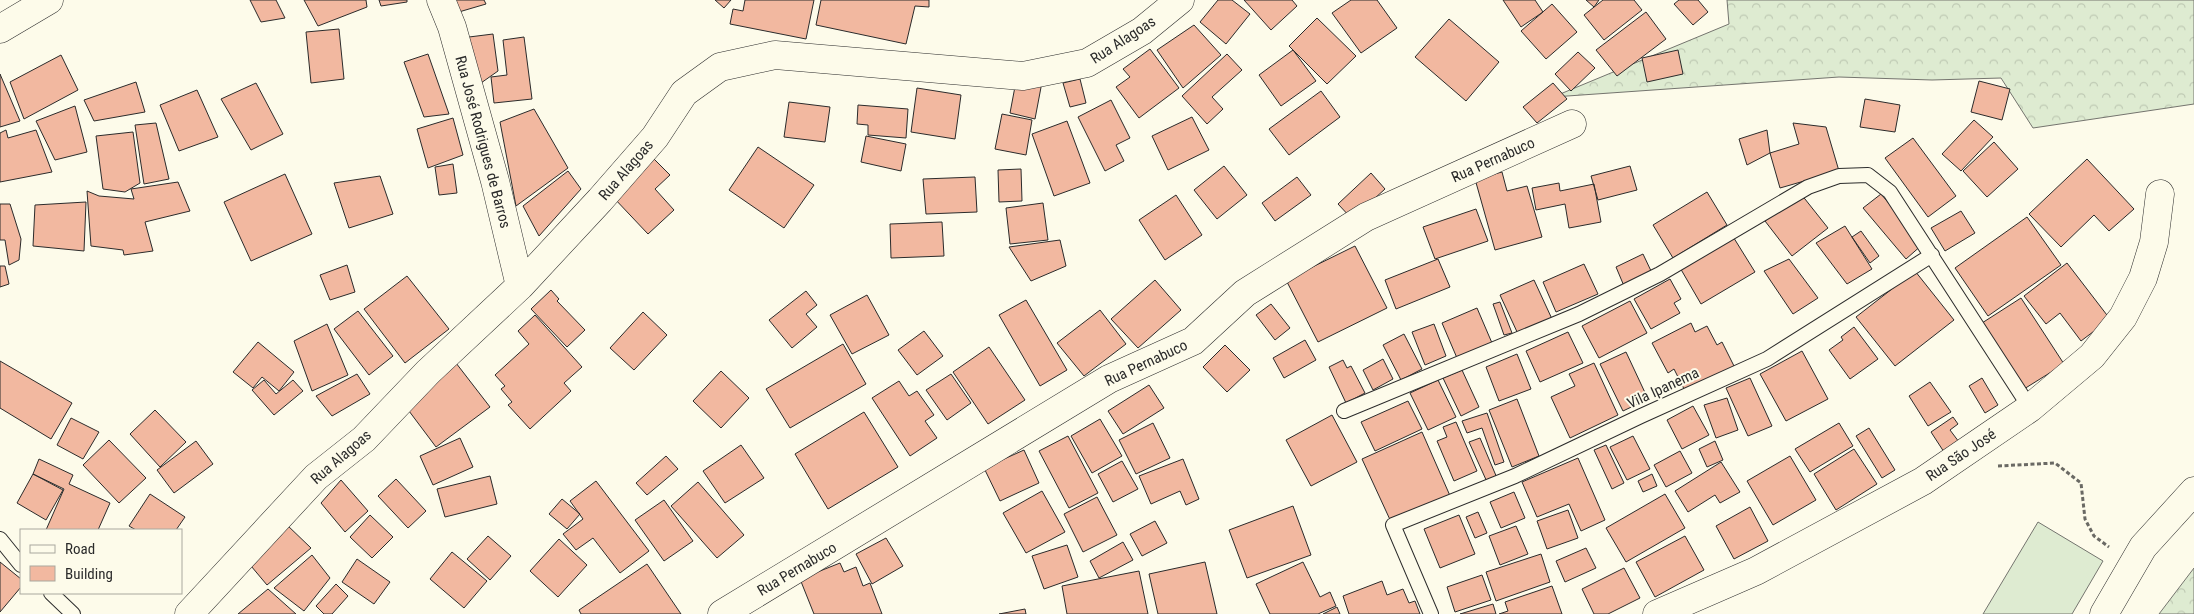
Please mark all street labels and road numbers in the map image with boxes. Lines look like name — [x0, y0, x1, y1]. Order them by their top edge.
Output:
street label: Rua Alagoas — [1087, 12, 1159, 68]
street label: Rua José Rodrigues de Barros — [451, 54, 515, 230]
street label: Rua Pernabuco — [1449, 134, 1537, 186]
street label: Rua Alagoas — [595, 136, 657, 204]
street label: Rua Pernabuco — [1102, 336, 1190, 390]
street label: Vila Ipanema — [1624, 364, 1702, 412]
street label: Rua São José — [1923, 425, 1999, 485]
street label: Rua Alagoas — [307, 426, 375, 488]
street label: Rua Pernabuco — [754, 538, 840, 600]

